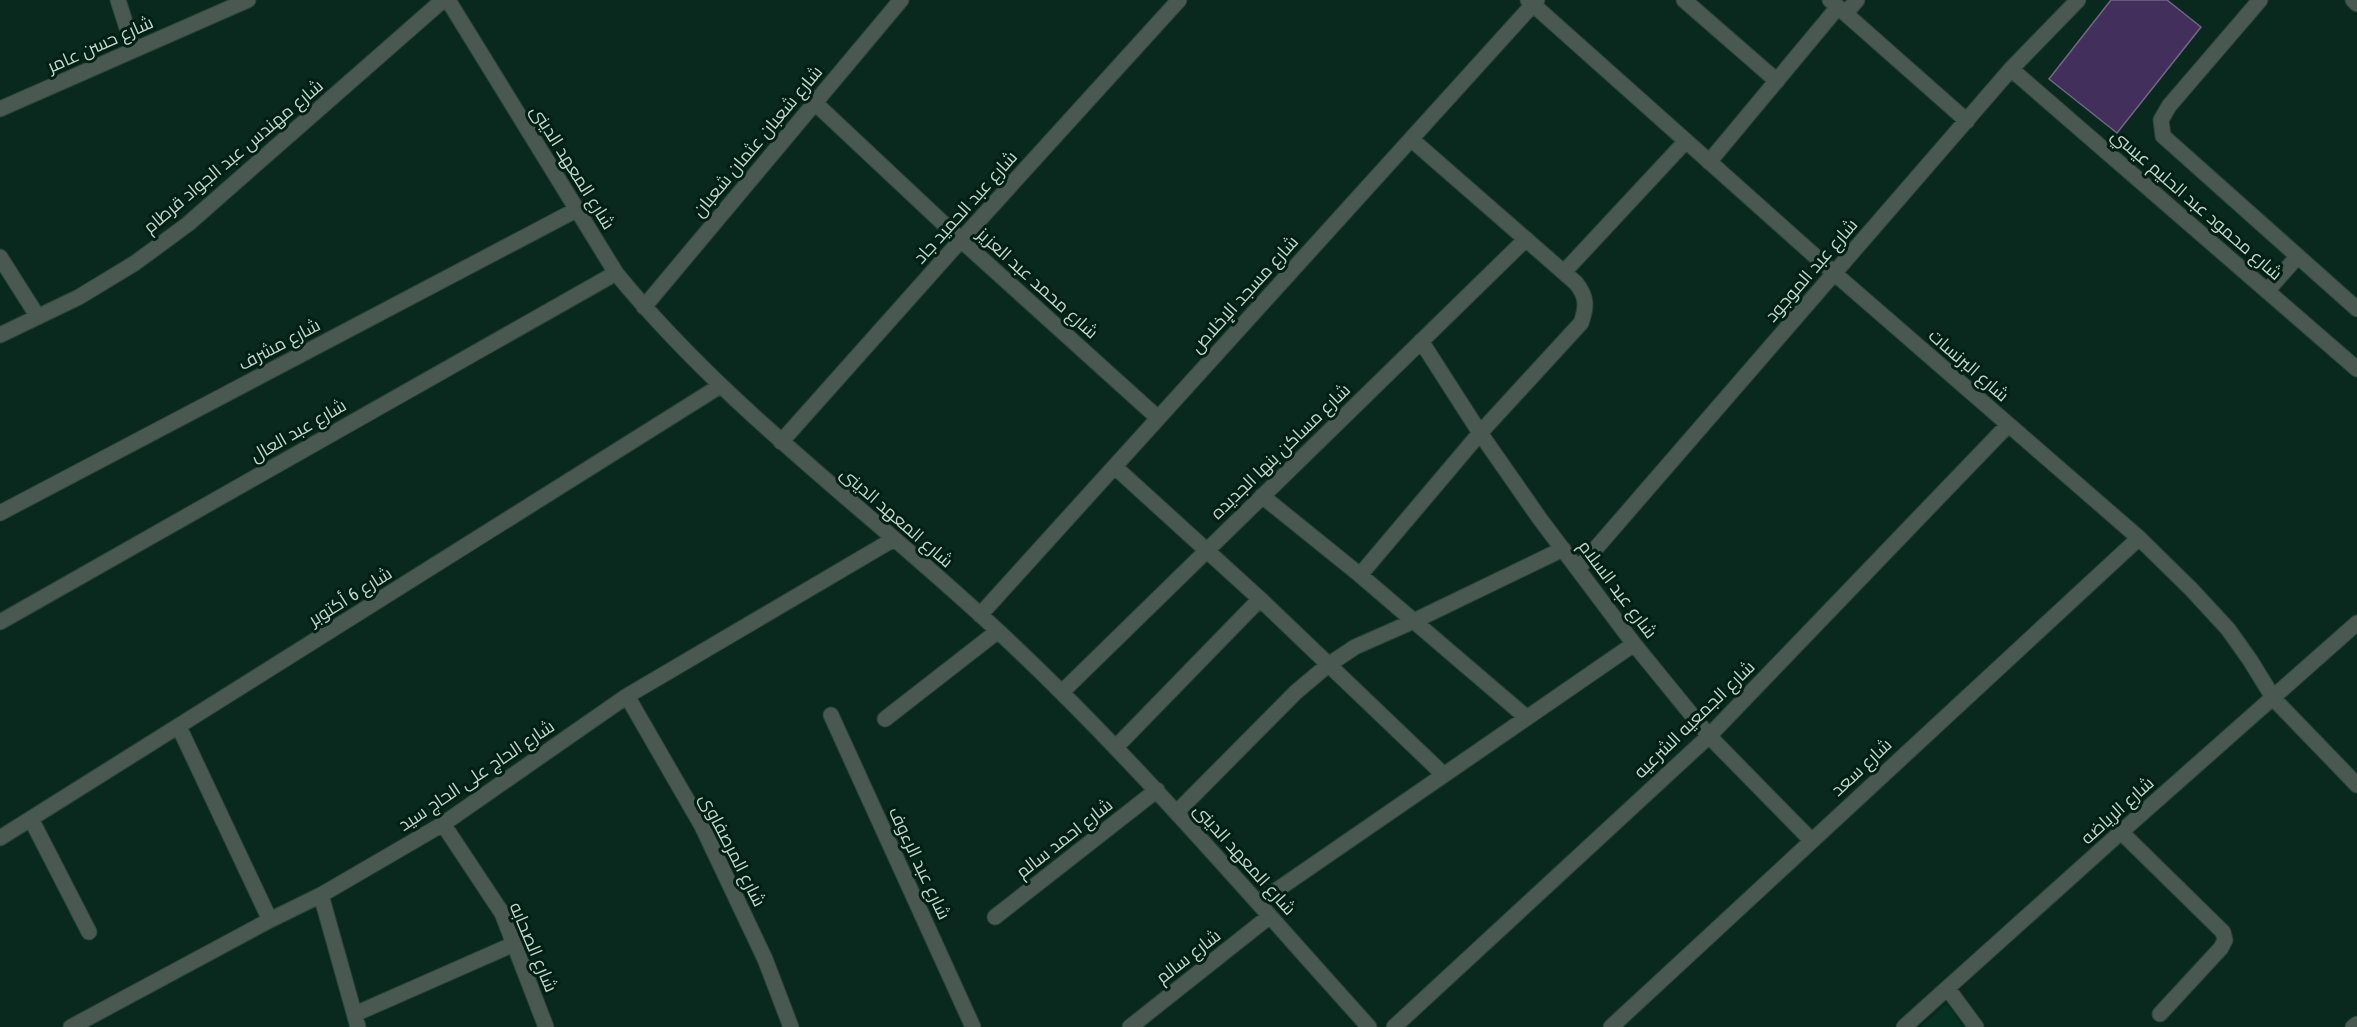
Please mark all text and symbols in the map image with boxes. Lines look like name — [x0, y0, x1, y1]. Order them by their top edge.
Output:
street label: شارع حسن عامر — [43, 11, 157, 79]
street label: شارع شعبان عثمان شعبان — [688, 61, 828, 222]
street label: شارع مهندس عبد الجواد قرطام — [139, 75, 328, 239]
street label: شارع المعهد الدينى — [525, 101, 620, 234]
street label: شارع محمود عبد الحليم عيسي — [2105, 124, 2287, 286]
street label: شارع عبد الحميد جاد — [909, 146, 1023, 269]
street label: شارع عبد الموجود — [1760, 214, 1863, 327]
street label: شارع محمد عبد العزيز — [971, 223, 1103, 344]
street label: شارع مسجد الإخلاص — [1186, 231, 1304, 358]
street label: شارع مشرف — [234, 314, 324, 376]
street label: شارع البرنسات — [1923, 325, 2013, 407]
street label: شارع مساكن بنها الجديده — [1206, 379, 1356, 525]
street label: شارع عبد العال — [246, 394, 351, 468]
street label: شارع المعهد الدينى — [835, 462, 958, 573]
street label: شارع عبد السلام — [1573, 536, 1662, 643]
street label: شارع 6 أكتوبر — [304, 562, 396, 632]
street label: شارع الجمعيه الشرعيه — [1629, 656, 1760, 783]
street label: شارع الحاج على الحاج سيد — [394, 715, 559, 837]
street label: شارع سعد — [1826, 734, 1897, 802]
street label: شارع الرياضه — [2076, 772, 2159, 850]
street label: شارع المرصفاوى — [694, 790, 770, 911]
street label: شارع احمد سالم — [1012, 794, 1118, 884]
street label: شارع المعهد الدينى — [1188, 799, 1300, 920]
street label: شارع عبد الرءوف — [883, 803, 955, 924]
street label: شارع الصحابه — [504, 899, 562, 996]
street label: شارع سالم — [1152, 924, 1226, 989]

